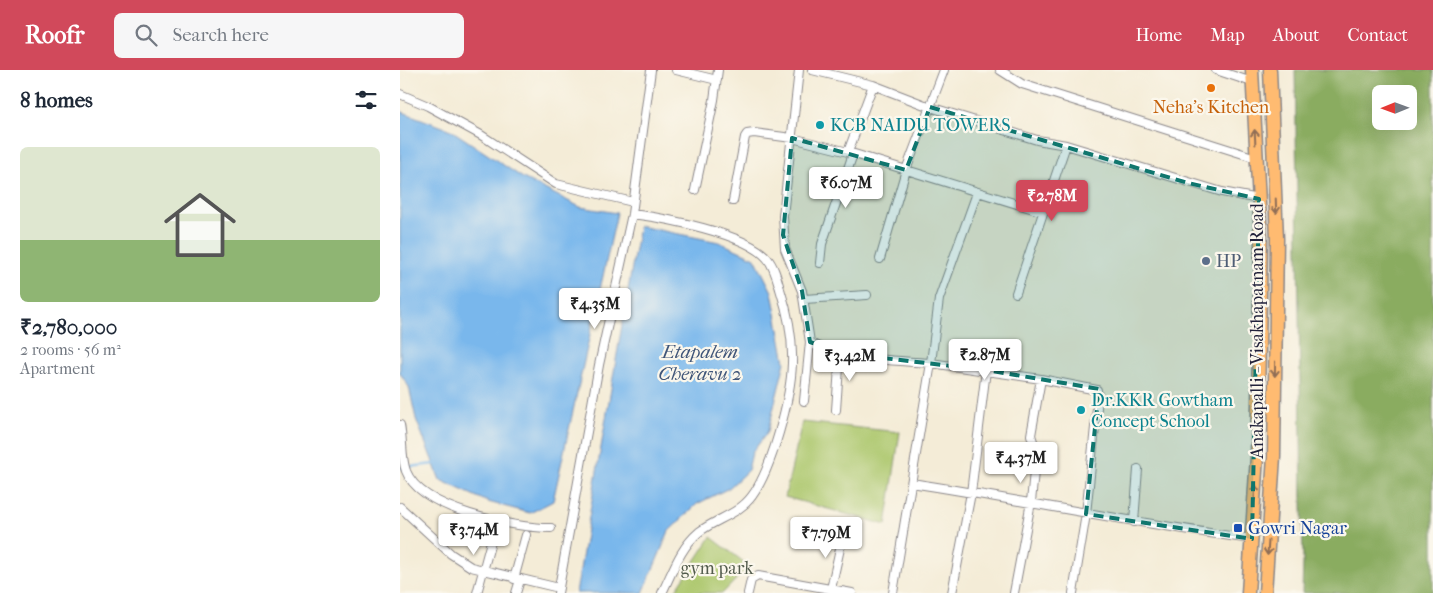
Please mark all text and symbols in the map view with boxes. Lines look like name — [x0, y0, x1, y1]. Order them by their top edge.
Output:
search box — [114, 13, 464, 58]
text: Roofr — [25, 21, 84, 49]
icon: search — [132, 21, 160, 49]
text: Search here — [172, 24, 269, 46]
text: Home — [1135, 25, 1182, 46]
text: Map — [1210, 25, 1245, 46]
text: About — [1273, 25, 1319, 46]
text: Contact — [1347, 25, 1408, 46]
marker: Neha's Kitchen — [1205, 82, 1217, 94]
north arrow — [1372, 85, 1418, 130]
map controls — [1372, 85, 1417, 130]
icon: filters — [352, 86, 380, 114]
text: 8 homes — [20, 88, 93, 112]
place label: Neha's Kitchen — [1153, 97, 1270, 118]
place label: KCB NAIDU TOWERS — [830, 115, 1010, 136]
marker: KCB NAIDU TOWERS — [814, 119, 826, 131]
one-way arrow — [1251, 130, 1260, 146]
pin: ₹6.07M — [805, 166, 887, 209]
text: ₹6.07M — [820, 173, 872, 192]
icon: home — [155, 180, 245, 270]
pin: ₹2.78M — [1011, 180, 1093, 222]
text: ₹2.78M — [1027, 186, 1077, 205]
one-way arrow — [1271, 198, 1281, 214]
street label: Anakapalli - Visakhapatnam Road — [1247, 203, 1268, 460]
place label: HP — [1216, 251, 1241, 272]
marker: HP — [1200, 255, 1212, 267]
pin: ₹4.35M — [554, 288, 636, 330]
text: ₹4.35M — [570, 294, 620, 313]
text: ₹2,780,000 — [20, 315, 117, 339]
pin: ₹2.87M — [944, 338, 1026, 381]
text: 2 rooms · 56 m² — [20, 340, 121, 359]
pin: ₹3.42M — [809, 340, 891, 382]
water label: Etapalem Cheravu 2 — [658, 341, 742, 385]
text: ₹2.87M — [960, 345, 1010, 364]
text: ₹3.42M — [824, 346, 876, 365]
text: Apartment — [20, 359, 95, 378]
one-way arrow — [1271, 360, 1280, 376]
place label: Dr.KKR Gowtham Concept School — [1091, 390, 1233, 432]
marker: Dr.KKR Gowtham Concept School — [1075, 404, 1087, 416]
pin: ₹4.37M — [980, 442, 1062, 484]
text: ₹4.37M — [995, 448, 1047, 467]
one-way arrow — [1250, 484, 1259, 500]
pin: ₹3.74M — [433, 514, 515, 556]
pin: ₹7.79M — [785, 516, 867, 559]
place label: Gowri Nagar — [1248, 518, 1347, 539]
text: ₹3.74M — [449, 520, 499, 539]
marker: Gowri Nagar — [1232, 522, 1244, 534]
text: ₹7.79M — [801, 523, 851, 542]
one-way arrow — [1263, 540, 1272, 556]
park label: gym park — [681, 558, 754, 579]

